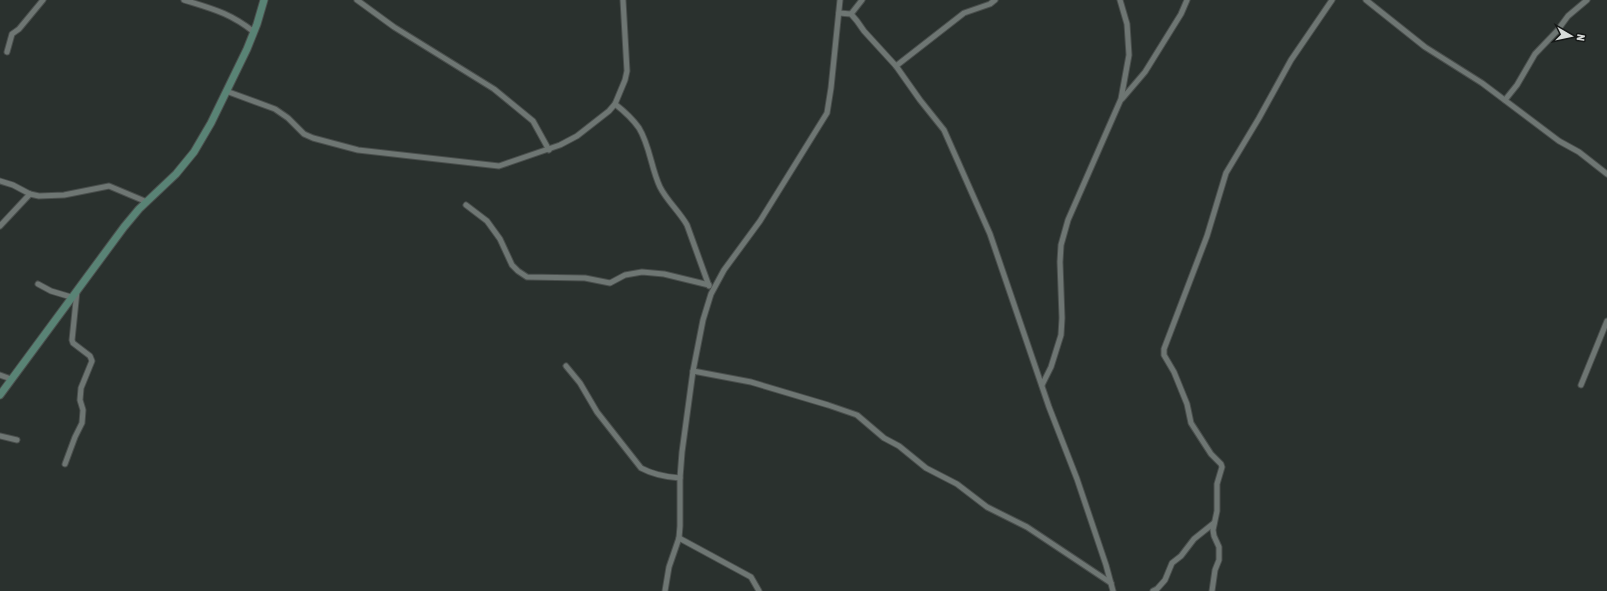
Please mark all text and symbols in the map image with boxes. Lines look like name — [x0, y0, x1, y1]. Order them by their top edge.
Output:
north arrow — [1551, 16, 1591, 56]
text: N — [1574, 33, 1587, 42]

